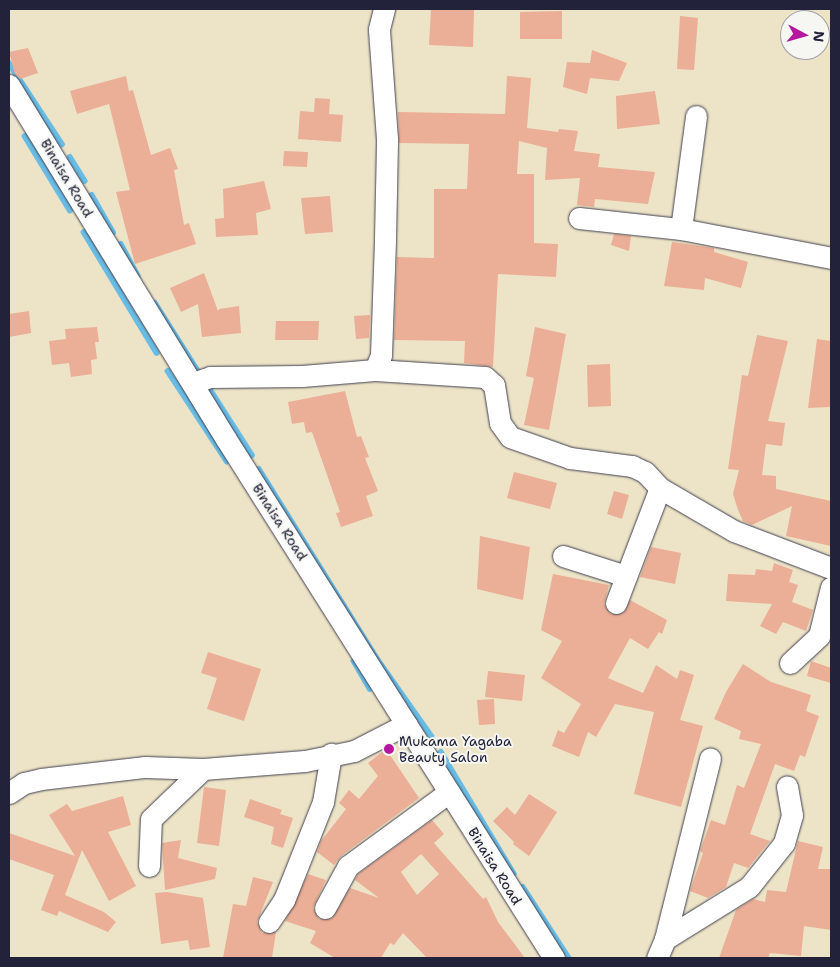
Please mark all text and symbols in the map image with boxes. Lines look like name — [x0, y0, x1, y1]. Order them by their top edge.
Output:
north arrow — [780, 10, 830, 60]
text: N — [809, 30, 828, 43]
street label: Binaisa Road — [37, 136, 97, 220]
street label: Binaisa Road — [249, 480, 311, 564]
place label: Mukama Yagaba Beauty Salon — [399, 733, 512, 766]
marker: Mukama Yagaba Beauty Salon — [383, 743, 395, 755]
street label: Binaisa Road — [464, 824, 526, 908]

